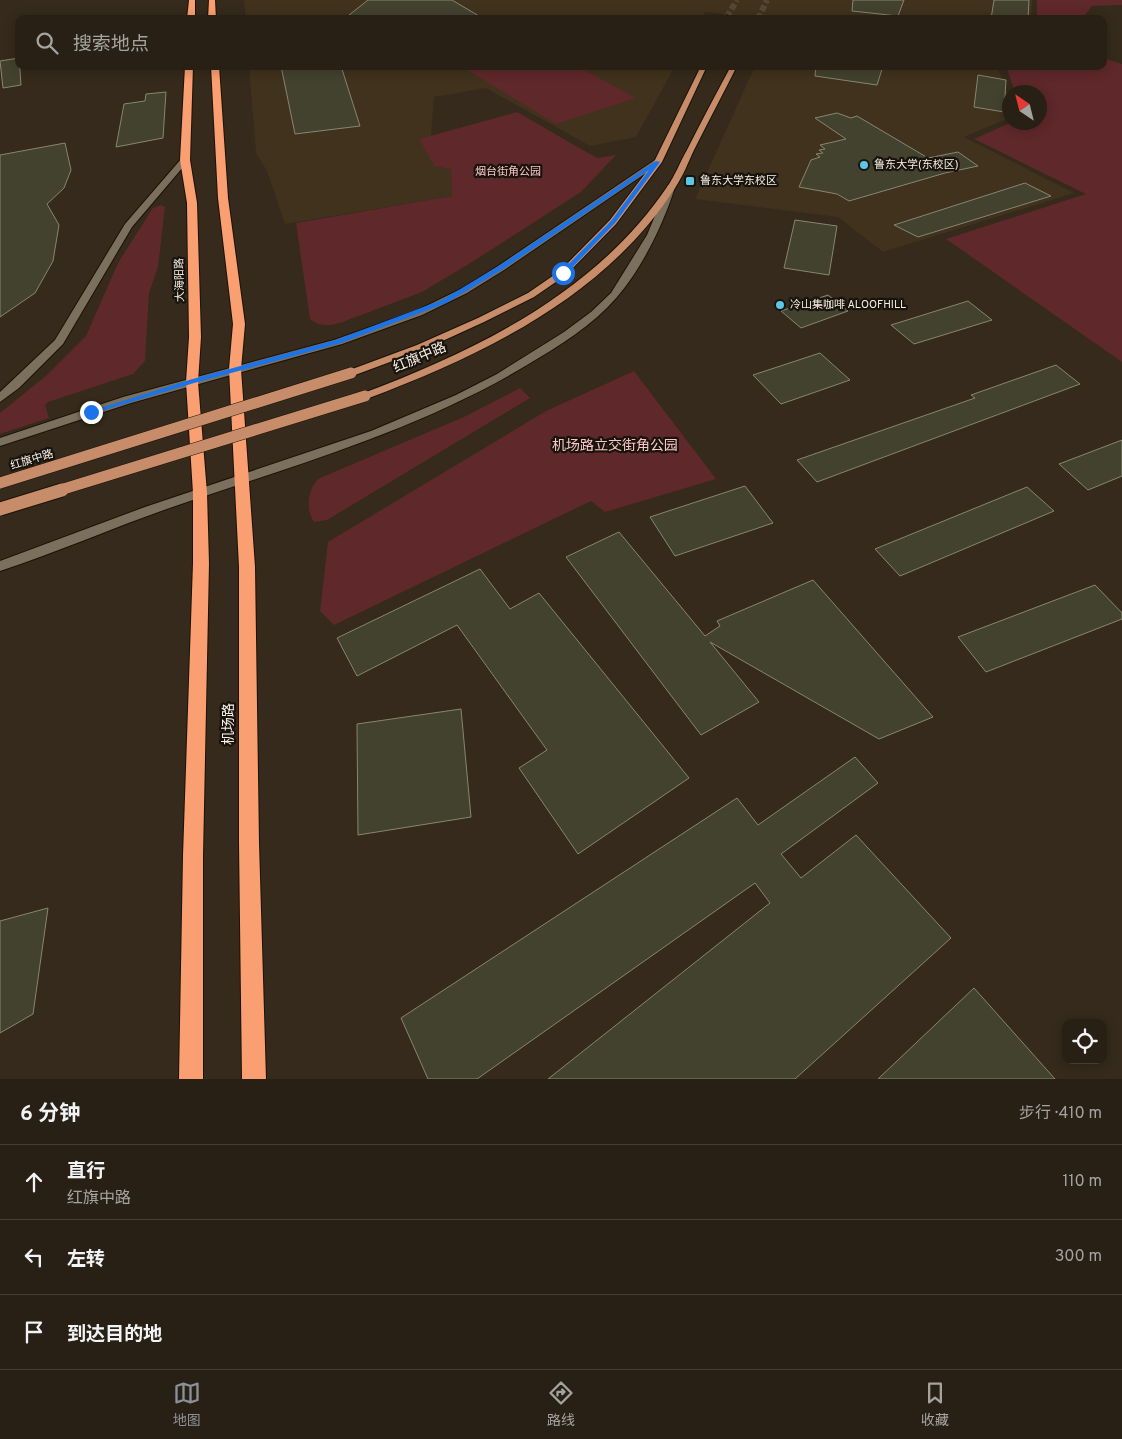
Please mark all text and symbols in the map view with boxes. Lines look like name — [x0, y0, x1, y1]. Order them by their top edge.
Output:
search box — [15, 15, 1107, 70]
icon: search — [33, 29, 61, 57]
text: 搜索地点 — [73, 33, 149, 57]
north arrow — [1002, 85, 1047, 130]
place label: 鲁东大学(东校区) — [874, 158, 959, 172]
marker: 鲁东大学(东校区) — [858, 159, 870, 171]
park label: 烟台街角公园 — [475, 165, 541, 179]
place label: 鲁东大学东校区 — [700, 174, 777, 188]
marker: 鲁东大学东校区 — [684, 175, 696, 187]
street label: 大海阳路 — [173, 258, 187, 302]
route start — [552, 262, 575, 285]
place label: 冷山集咖啡 ALOOFHILL — [790, 298, 906, 312]
marker: 冷山集咖啡 ALOOFHILL — [774, 299, 786, 311]
street label: 红旗中路 — [391, 339, 449, 377]
route end — [80, 401, 103, 424]
park label: 机场路立交街角公园 — [552, 437, 678, 455]
street label: 红旗中路 — [9, 447, 55, 473]
street label: 机场路 — [221, 703, 238, 745]
map controls — [1062, 1019, 1107, 1064]
button: locate — [1062, 1019, 1107, 1064]
text: 6 分钟 — [20, 1101, 80, 1128]
text: 步行 · 410 m — [1019, 1104, 1102, 1124]
text: 直行 — [67, 1160, 105, 1184]
icon: ahead — [20, 1168, 48, 1196]
text: 110 m — [1062, 1172, 1102, 1192]
text: 红旗中路 — [67, 1189, 131, 1209]
icon: left — [20, 1243, 48, 1271]
text: 300 m — [1055, 1247, 1102, 1267]
text: 左转 — [67, 1248, 105, 1272]
icon: arrive — [20, 1318, 48, 1346]
text: 到达目的地 — [67, 1323, 162, 1347]
tab: 地图 — [173, 1379, 201, 1430]
tab: 路线 — [547, 1379, 575, 1430]
tab: 收藏 — [921, 1379, 949, 1430]

